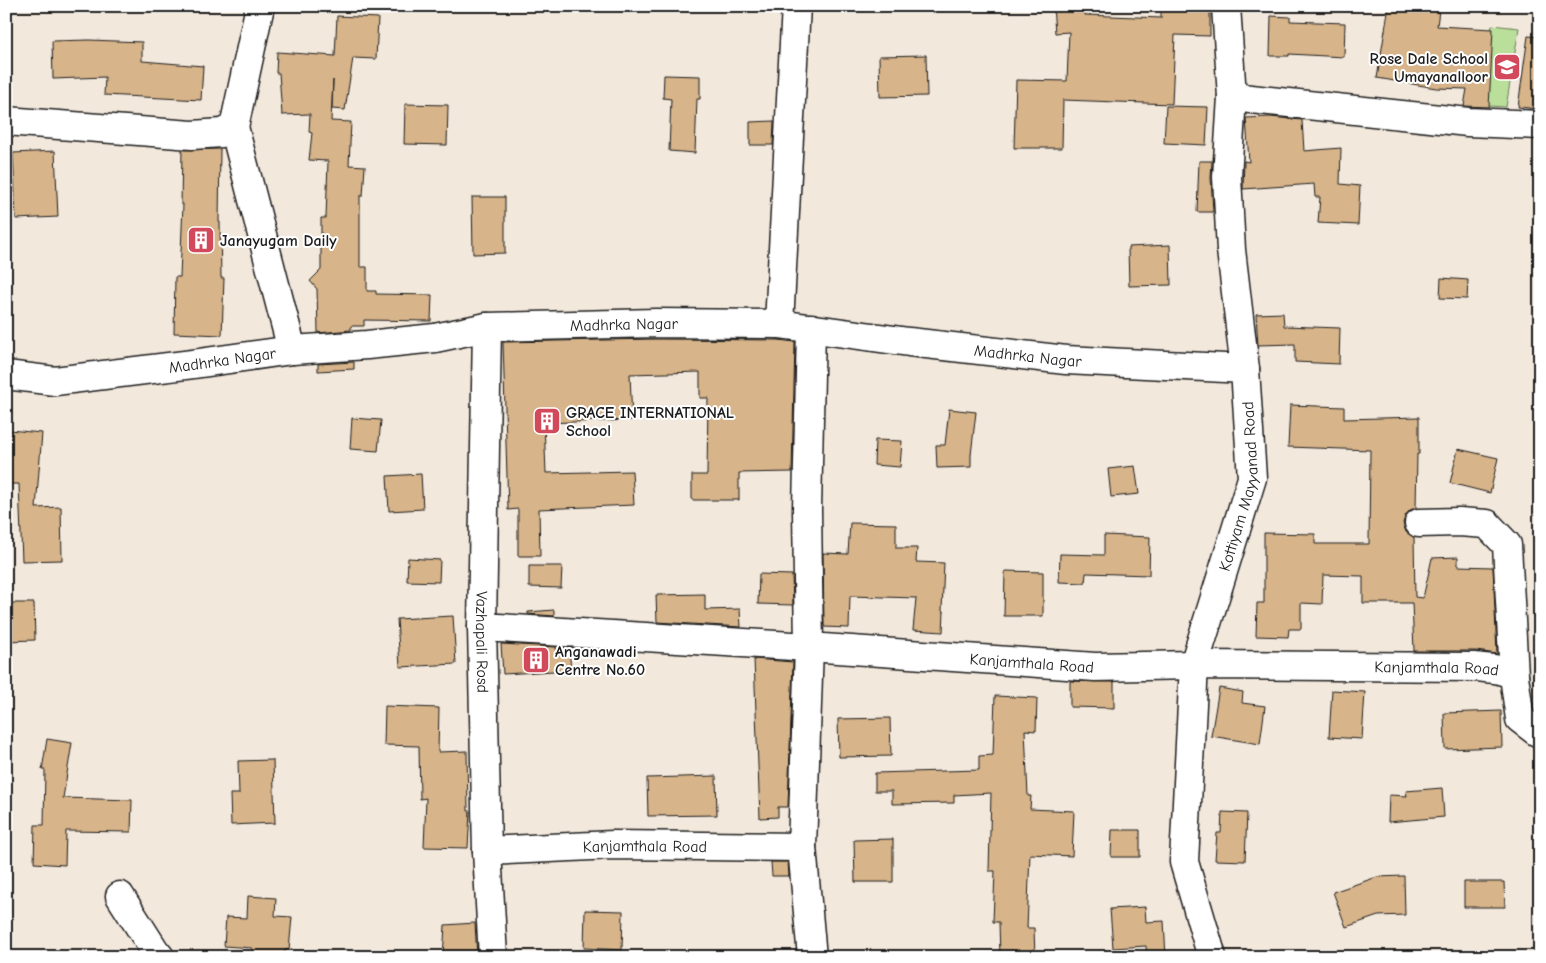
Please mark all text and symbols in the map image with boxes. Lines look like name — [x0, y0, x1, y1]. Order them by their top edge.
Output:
place label: Rose Dale School Umayanalloor — [1370, 50, 1489, 86]
school or university icon: Rose Dale School Umayanalloor — [1492, 52, 1522, 82]
building icon: Janayugam Daily — [186, 225, 216, 255]
place label: Janayugam Daily — [220, 232, 337, 250]
street label: Madhrka Nagar — [570, 315, 679, 335]
street label: Madhrka Nagar — [973, 342, 1083, 371]
street label: Madhrka Nagar — [168, 344, 278, 377]
street label: Kottiyam Mayyanad Road — [1216, 401, 1263, 573]
place label: GRACE INTERNATIONAL School — [566, 404, 734, 440]
building icon: GRACE INTERNATIONAL School — [532, 406, 562, 436]
street label: Vazhapali Rosd — [472, 591, 491, 693]
place label: Anganawadi Centre No.60 — [555, 643, 645, 679]
building icon: Anganawadi Centre No.60 — [521, 645, 551, 675]
street label: Kanjamthala Road — [969, 650, 1095, 677]
street label: Kanjamthala Road — [1374, 658, 1500, 680]
street label: Kanjamthala Road — [582, 837, 707, 856]

